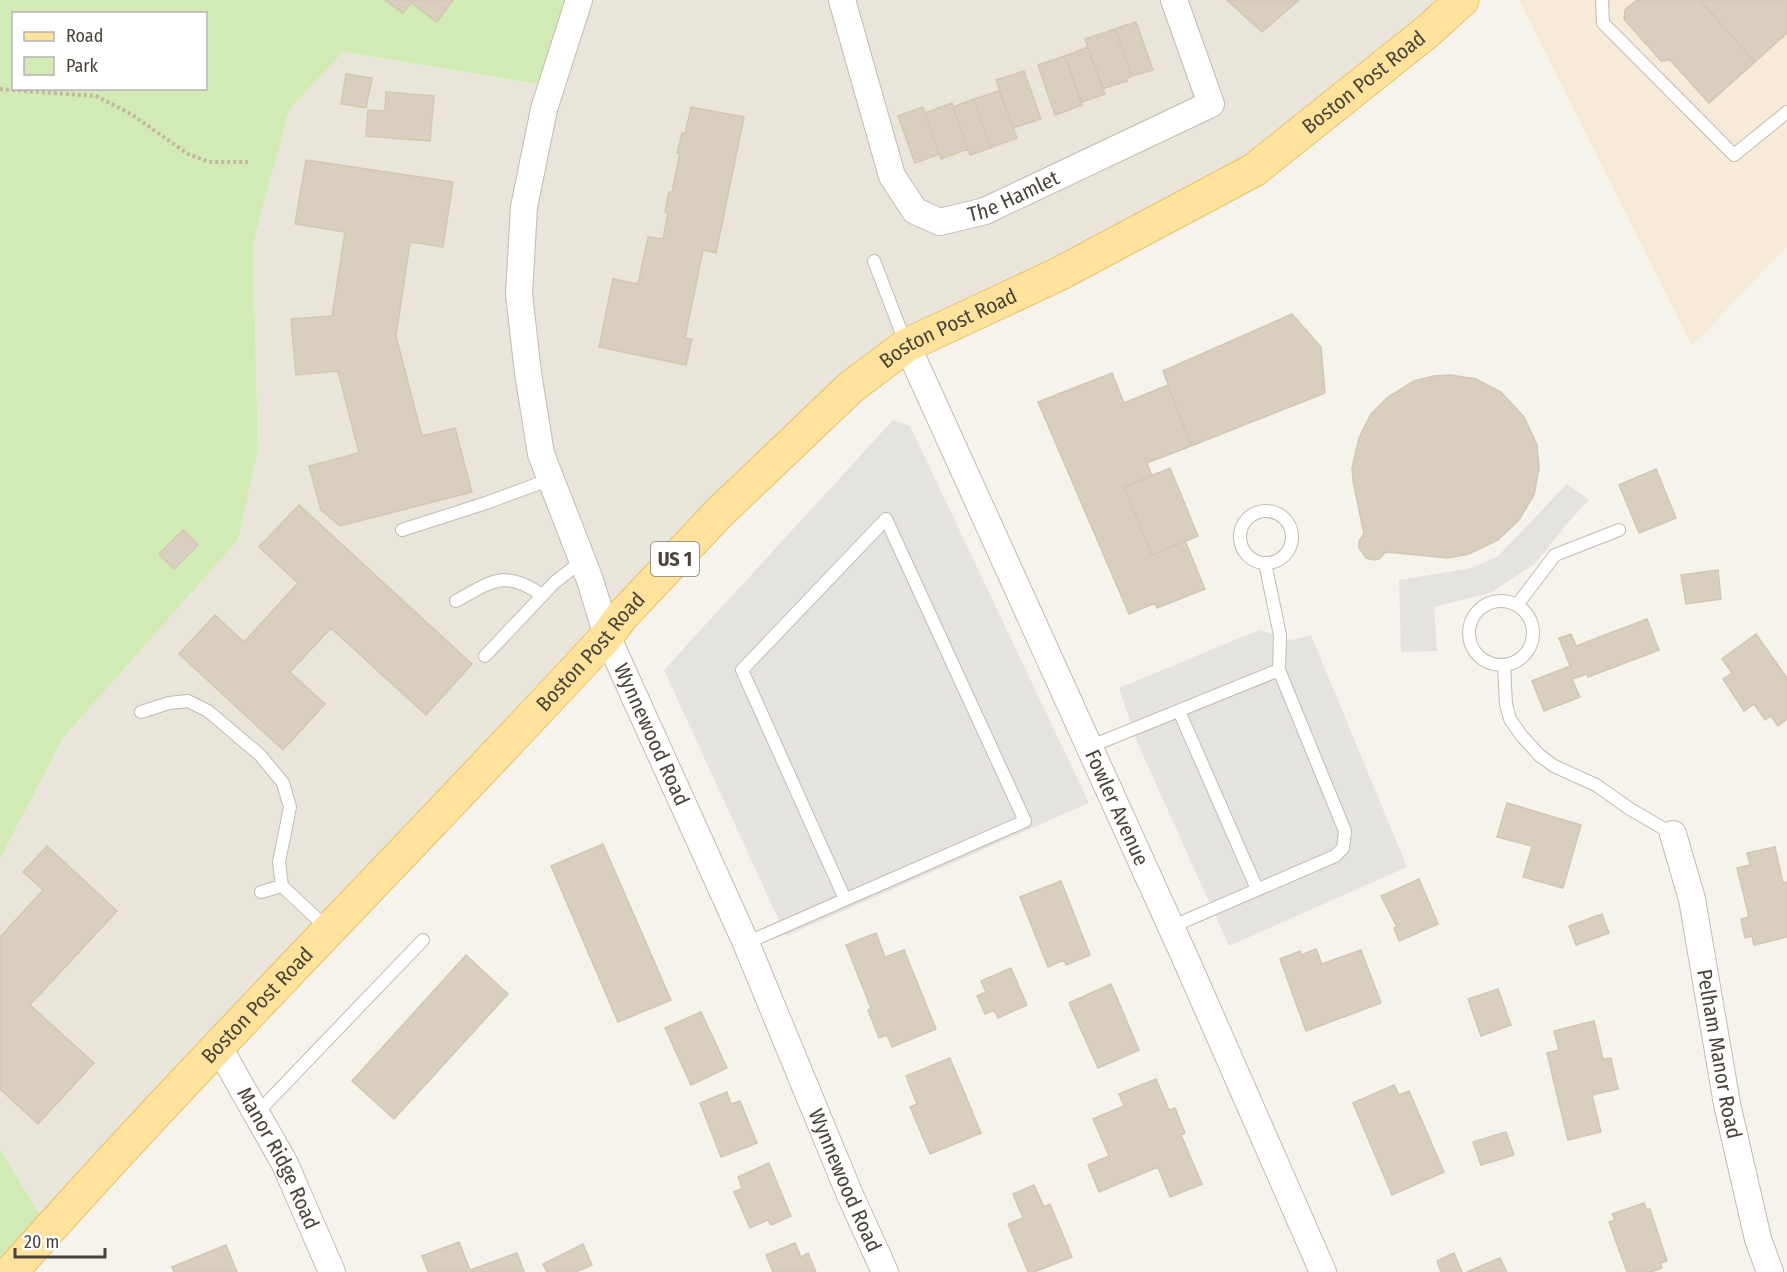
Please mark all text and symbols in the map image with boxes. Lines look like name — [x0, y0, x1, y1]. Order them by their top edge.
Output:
legend — [12, 12, 207, 90]
text: Road — [66, 25, 103, 47]
street label: Boston Post Road — [1297, 25, 1431, 139]
text: Park — [66, 55, 99, 77]
street label: The Hamlet — [965, 165, 1063, 228]
street label: Boston Post Road — [874, 283, 1021, 374]
road number: US 1 — [651, 542, 699, 576]
street label: Boston Post Road — [531, 587, 650, 717]
street label: Wynnewood Road — [608, 659, 695, 810]
street label: Fowler Avenue — [1079, 746, 1154, 870]
street label: Boston Post Road — [196, 942, 319, 1069]
street label: Pelham Manor Road — [1691, 967, 1748, 1141]
street label: Manor Ridge Road — [231, 1083, 325, 1233]
street label: Wynnewood Road — [803, 1105, 887, 1256]
scale bar — [15, 1221, 105, 1259]
text: 20 m — [24, 1231, 59, 1253]

